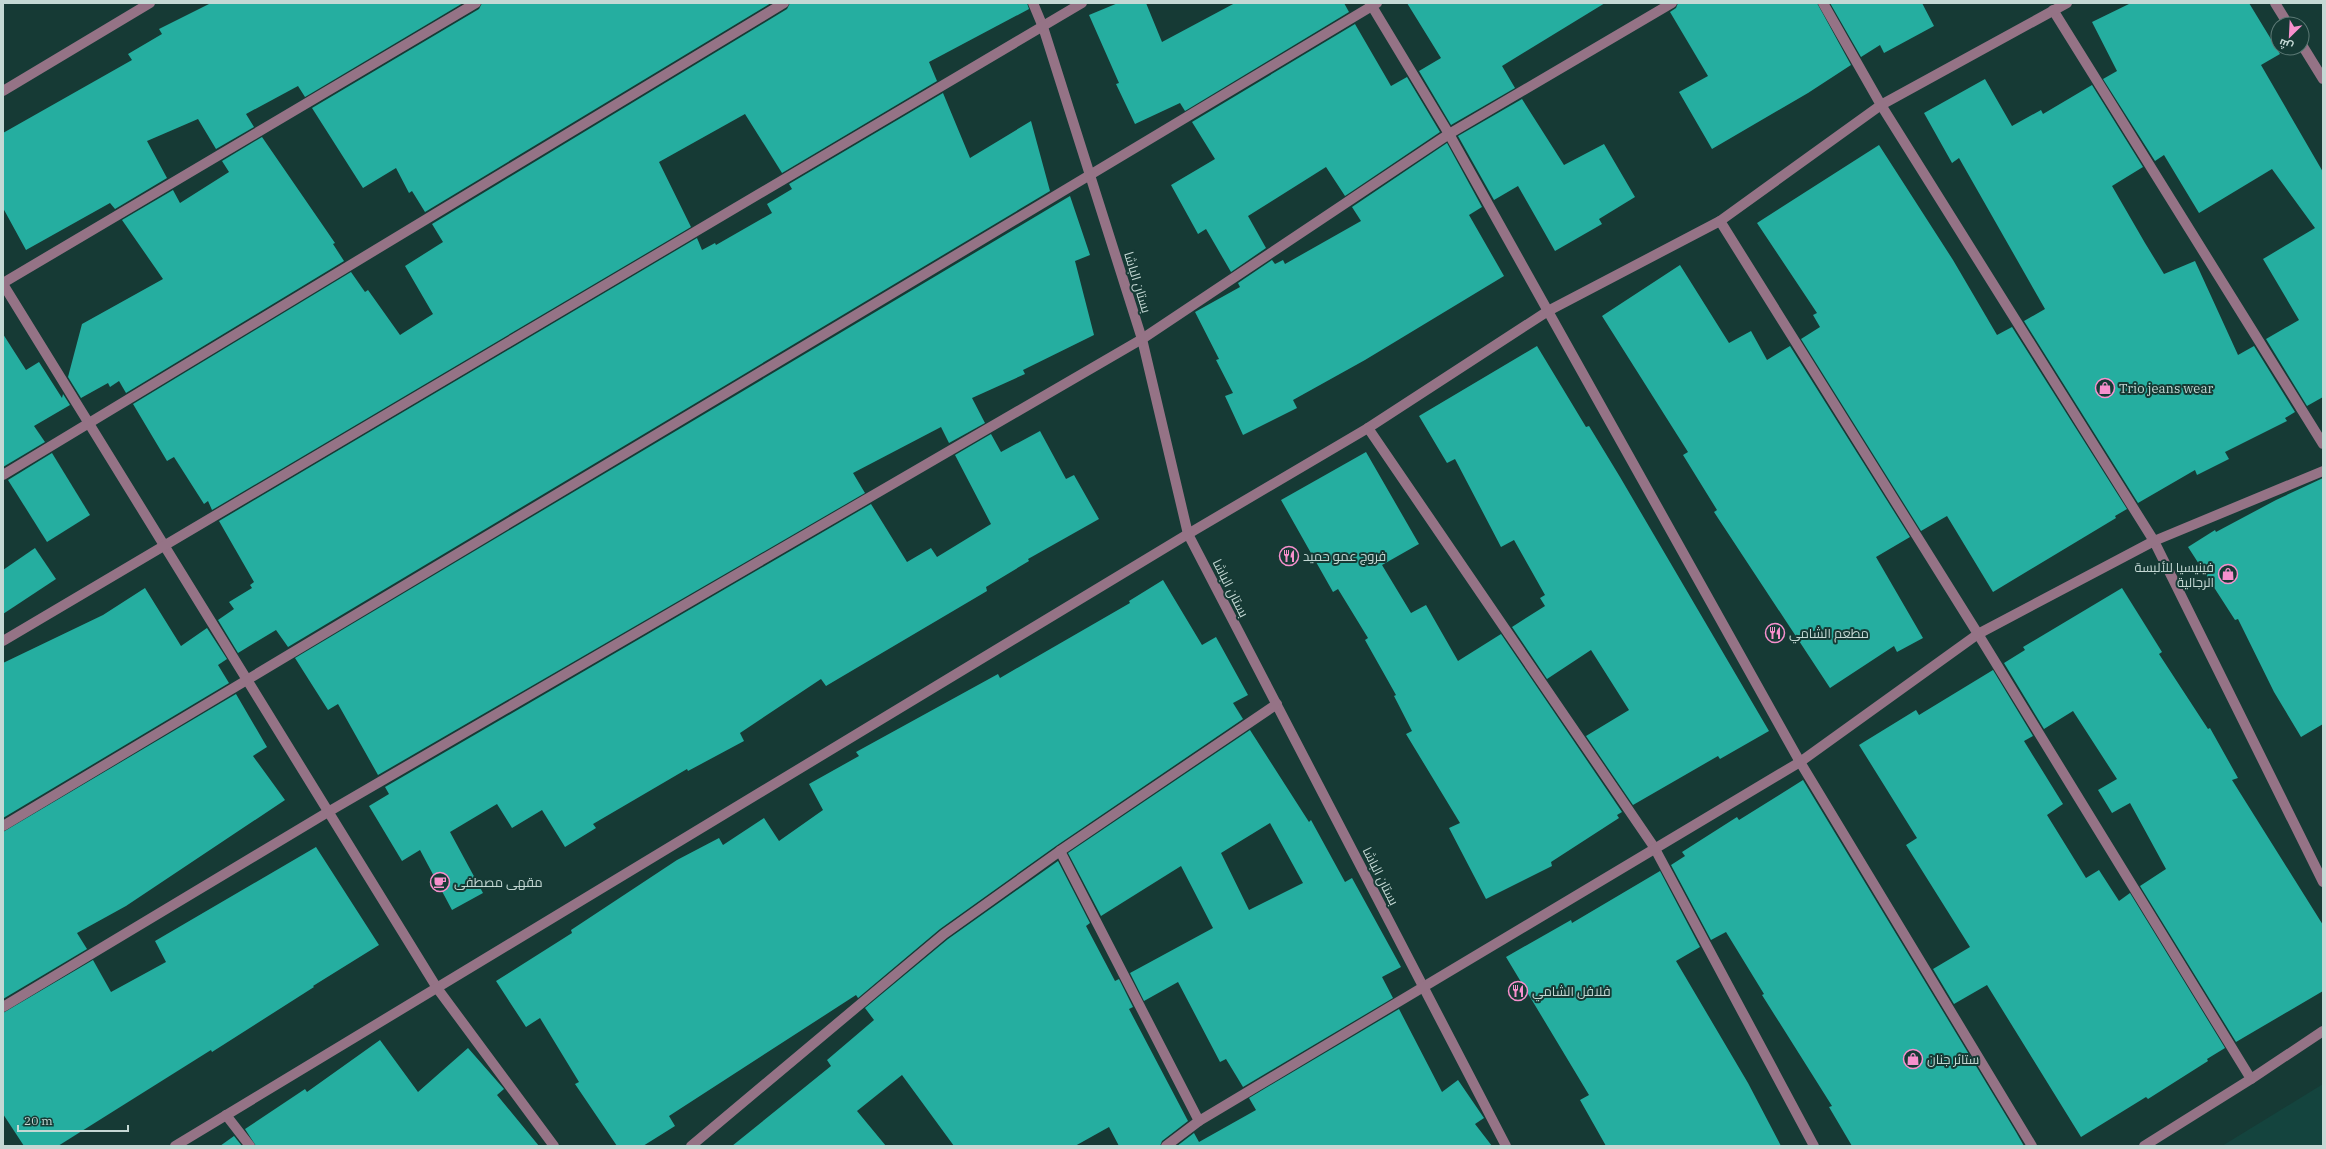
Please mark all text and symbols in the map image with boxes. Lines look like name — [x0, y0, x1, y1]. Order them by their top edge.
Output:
north arrow — [2270, 16, 2310, 56]
text: ش — [2277, 36, 2295, 54]
street label: بستان الباشا — [1120, 249, 1155, 315]
shop icon: Trio jeans wear — [2094, 377, 2116, 399]
place label: Trio jeans wear — [2119, 380, 2213, 397]
restaurant icon: فروج عمو حميد — [1278, 545, 1300, 567]
place label: فروج عمو حميد — [1303, 548, 1386, 565]
street label: بستان الباشا — [1209, 556, 1252, 620]
place label: فينيسيا للألبسة الرجالية — [2134, 559, 2214, 591]
shop icon: فينيسيا للألبسة الرجالية — [2217, 563, 2239, 585]
restaurant icon: مطعم الشامي — [1764, 622, 1786, 644]
place label: مطعم الشامي — [1789, 625, 1869, 644]
street label: بستان الباشا — [1359, 844, 1402, 908]
cafe icon: مقهى مصطفى — [429, 871, 451, 893]
place label: مقهى مصطفى — [454, 874, 543, 891]
restaurant icon: فلافل الشامي — [1507, 980, 1529, 1002]
place label: فلافل الشامي — [1532, 983, 1611, 1002]
shop icon: ستائر جنان — [1902, 1048, 1924, 1070]
place label: ستائر جنان — [1927, 1051, 1979, 1068]
scale bar — [18, 1107, 128, 1133]
text: 20 m — [24, 1113, 53, 1128]

